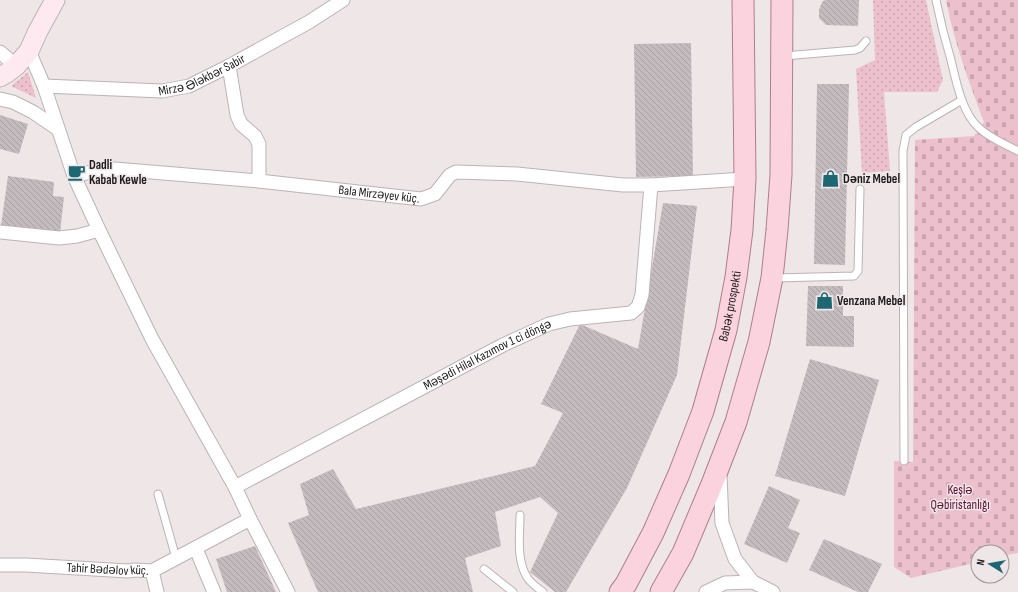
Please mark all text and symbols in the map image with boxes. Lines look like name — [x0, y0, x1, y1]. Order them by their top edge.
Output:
street label: Mirzə Ələkbər Sabir — [157, 51, 248, 100]
place label: Dadli Kabab Kewle — [89, 157, 147, 188]
cafe icon: Dadli Kabab Kewle — [66, 162, 86, 182]
shop icon: Dəniz Mebel — [820, 169, 840, 189]
place label: Dəniz Mebel — [843, 171, 900, 187]
street label: Bala Mirzəyev küç. — [338, 182, 421, 207]
street label: Babək prospekti — [715, 270, 745, 343]
shop icon: Venzana Mebel — [814, 291, 834, 311]
place label: Venzana Mebel — [837, 293, 906, 309]
street label: Məşədi Hilal Kazımov 1 ci döngə — [421, 316, 554, 394]
park label: Keşlə Qəbiristanlığı — [930, 482, 990, 513]
north arrow — [970, 544, 1010, 584]
text: N — [974, 558, 988, 566]
street label: Tahir Bədəlov küç. — [66, 559, 149, 579]

